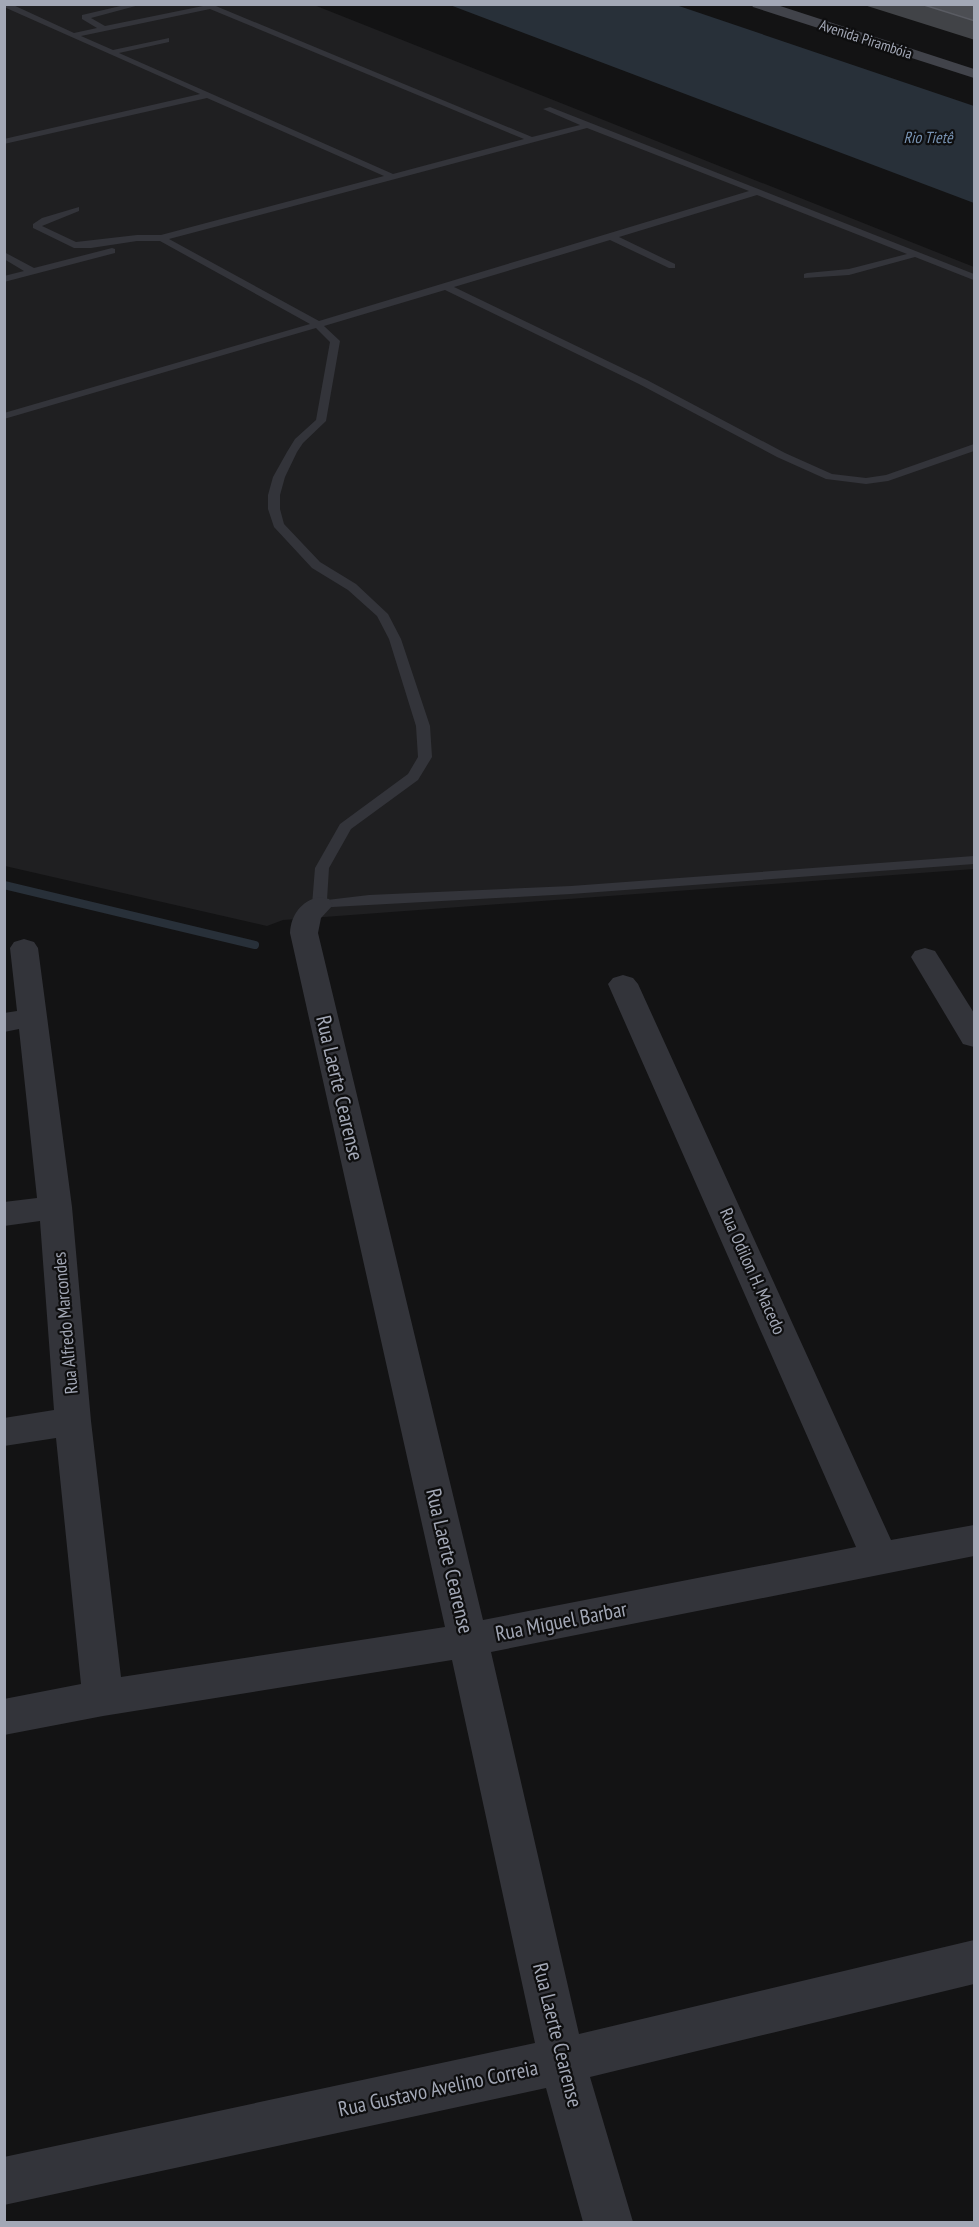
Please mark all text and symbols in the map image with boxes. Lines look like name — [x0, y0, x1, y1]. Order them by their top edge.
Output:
street label: Avenida Pirambóia — [817, 15, 915, 63]
water label: Rio Tietê — [903, 127, 954, 147]
street label: Rua Laerte Cearense — [310, 1013, 370, 1163]
street label: Rua Odilon H. Macedo — [715, 1204, 791, 1338]
street label: Rua Alfredo Marcondes — [47, 1251, 83, 1395]
street label: Rua Laerte Cearense — [420, 1486, 480, 1636]
street label: Rua Miguel Barbar — [493, 1595, 629, 1647]
street label: Rua Laerte Cearense — [527, 1960, 589, 2110]
street label: Rua Gustavo Avelino Correia — [336, 2054, 540, 2122]

